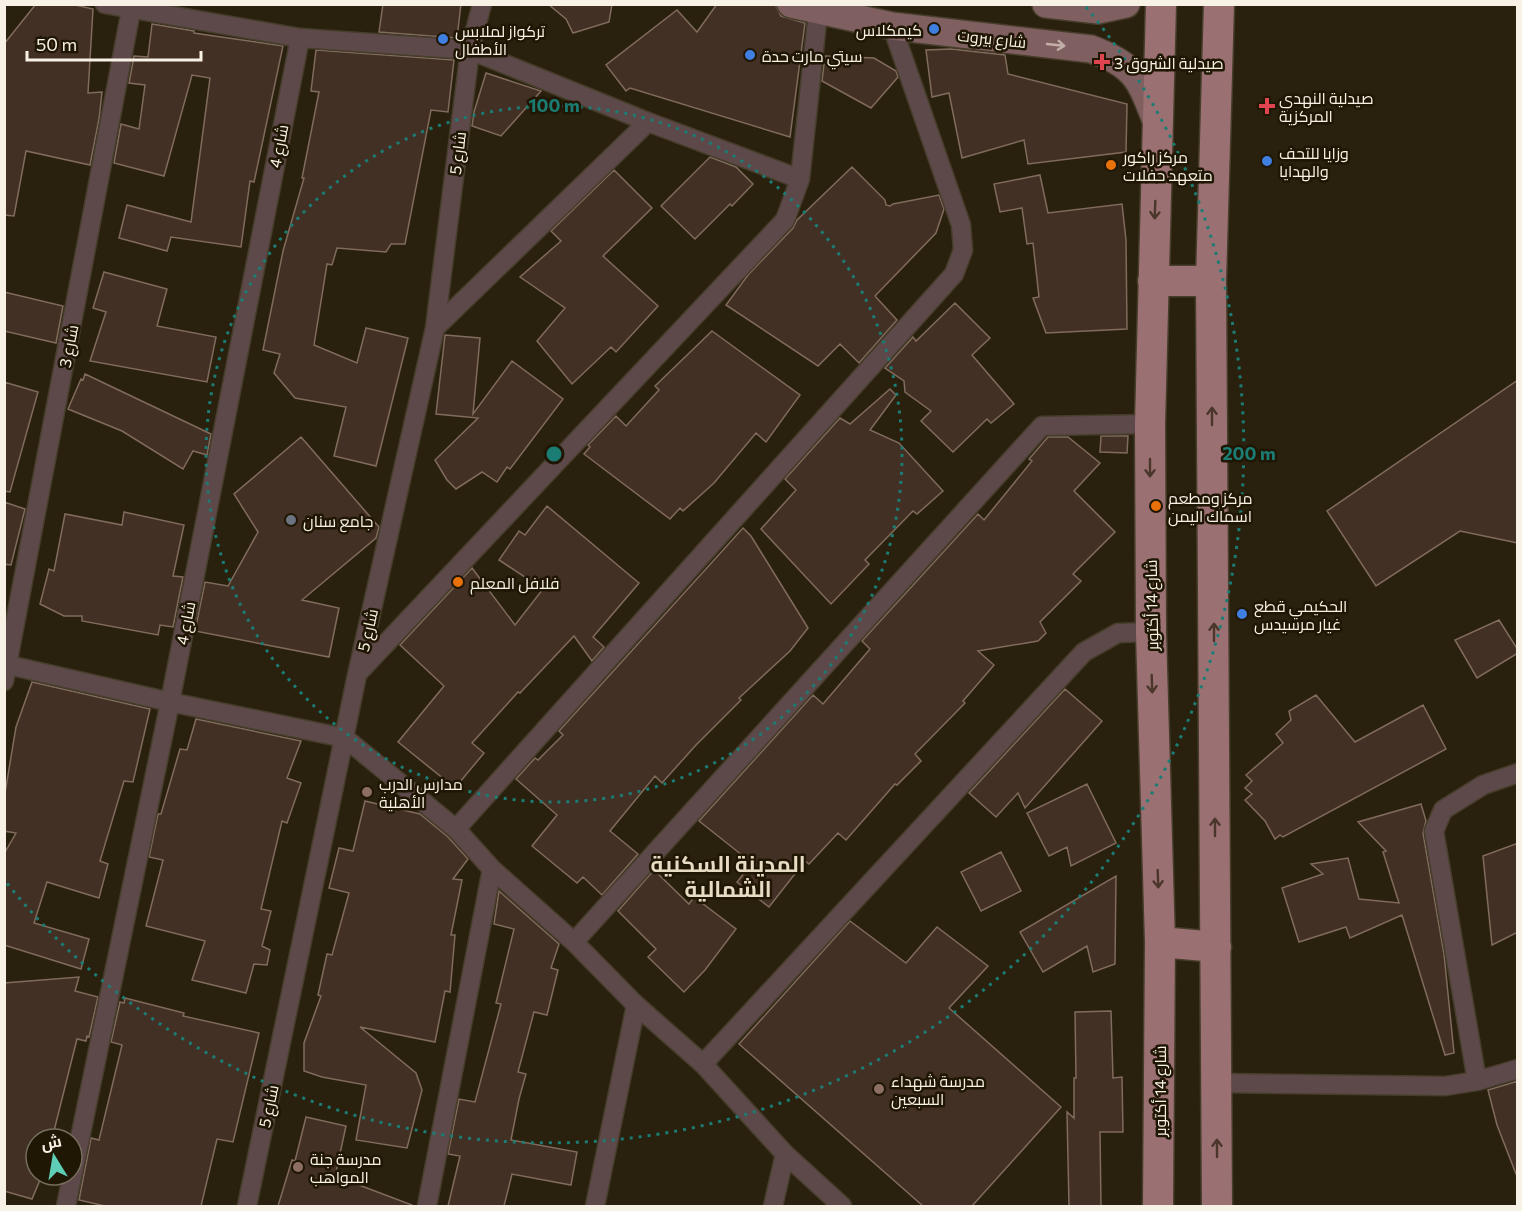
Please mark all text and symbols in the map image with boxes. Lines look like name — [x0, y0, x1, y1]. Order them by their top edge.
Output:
place label: كيمكلاس — [856, 20, 922, 41]
place label: تركواز لملابس الأطفال — [455, 21, 546, 60]
marker: كيمكلاس — [927, 22, 941, 36]
scale bar — [27, 24, 201, 62]
street label: شارع بيروت — [956, 25, 1027, 54]
marker: تركواز لملابس الأطفال — [436, 32, 450, 46]
text: 50 m — [36, 33, 77, 55]
one-way arrow — [1046, 40, 1065, 51]
place label: سيتي مارت حدة — [762, 46, 862, 70]
marker: سيتي مارت حدة — [743, 48, 757, 62]
place label: صيدلية الشروق 3 — [1114, 53, 1224, 74]
marker: صيدلية الشروق 3 — [1095, 55, 1109, 69]
place label: صيدلية النهدي المركزية — [1279, 88, 1374, 126]
text: 100 m — [528, 94, 580, 116]
marker: صيدلية النهدي المركزية — [1260, 99, 1274, 113]
street label: شارع 4 — [265, 123, 294, 170]
street label: شارع 5 — [445, 130, 472, 176]
place label: وزايا للتحف والهدايا — [1279, 143, 1349, 182]
place label: مركز راكور متعهد حفلات — [1122, 147, 1213, 186]
marker: وزايا للتحف والهدايا — [1260, 154, 1274, 168]
marker: مركز راكور متعهد حفلات — [1104, 158, 1118, 172]
one-way arrow — [1149, 199, 1161, 219]
street label: شارع 3 — [55, 323, 84, 370]
one-way arrow — [1206, 407, 1218, 427]
text: 200 m — [1222, 442, 1276, 464]
centre of rings — [544, 444, 564, 464]
one-way arrow — [1144, 457, 1156, 477]
place label: مركز ومطعم اسماك اليمن — [1168, 488, 1253, 527]
marker: مركز ومطعم اسماك اليمن — [1149, 499, 1163, 513]
place label: جامع سنان — [303, 511, 373, 533]
marker: جامع سنان — [284, 513, 298, 527]
street label: شارع 14 أكتوبر — [1141, 559, 1164, 652]
place label: فلافل المعلم — [470, 573, 560, 595]
marker: فلافل المعلم — [451, 575, 465, 589]
place label: الحكيمي قطع غيار مرسيدس — [1254, 596, 1347, 635]
street label: شارع 4 — [172, 600, 201, 647]
street label: شارع 5 — [353, 607, 384, 654]
marker: الحكيمي قطع غيار مرسيدس — [1235, 607, 1249, 621]
one-way arrow — [1208, 623, 1220, 643]
one-way arrow — [1147, 673, 1158, 693]
place label: مدارس الدرب الأهلية — [379, 774, 463, 812]
marker: مدارس الدرب الأهلية — [360, 785, 374, 799]
one-way arrow — [1209, 818, 1221, 838]
district label: المدينة السكنية الشمالية — [650, 850, 806, 902]
one-way arrow — [1152, 868, 1164, 888]
street label: شارع 14 أكتوبر — [1150, 1046, 1172, 1137]
place label: مدرسة شهداء السبعين — [891, 1071, 985, 1110]
marker: مدرسة شهداء السبعين — [872, 1082, 886, 1096]
street label: شارع 5 — [254, 1083, 285, 1130]
north arrow — [24, 1127, 84, 1187]
text: ش — [39, 1131, 63, 1154]
one-way arrow — [1211, 1139, 1223, 1159]
place label: مدرسة جنة المواهب — [310, 1149, 381, 1187]
marker: مدرسة جنة المواهب — [291, 1160, 305, 1174]

